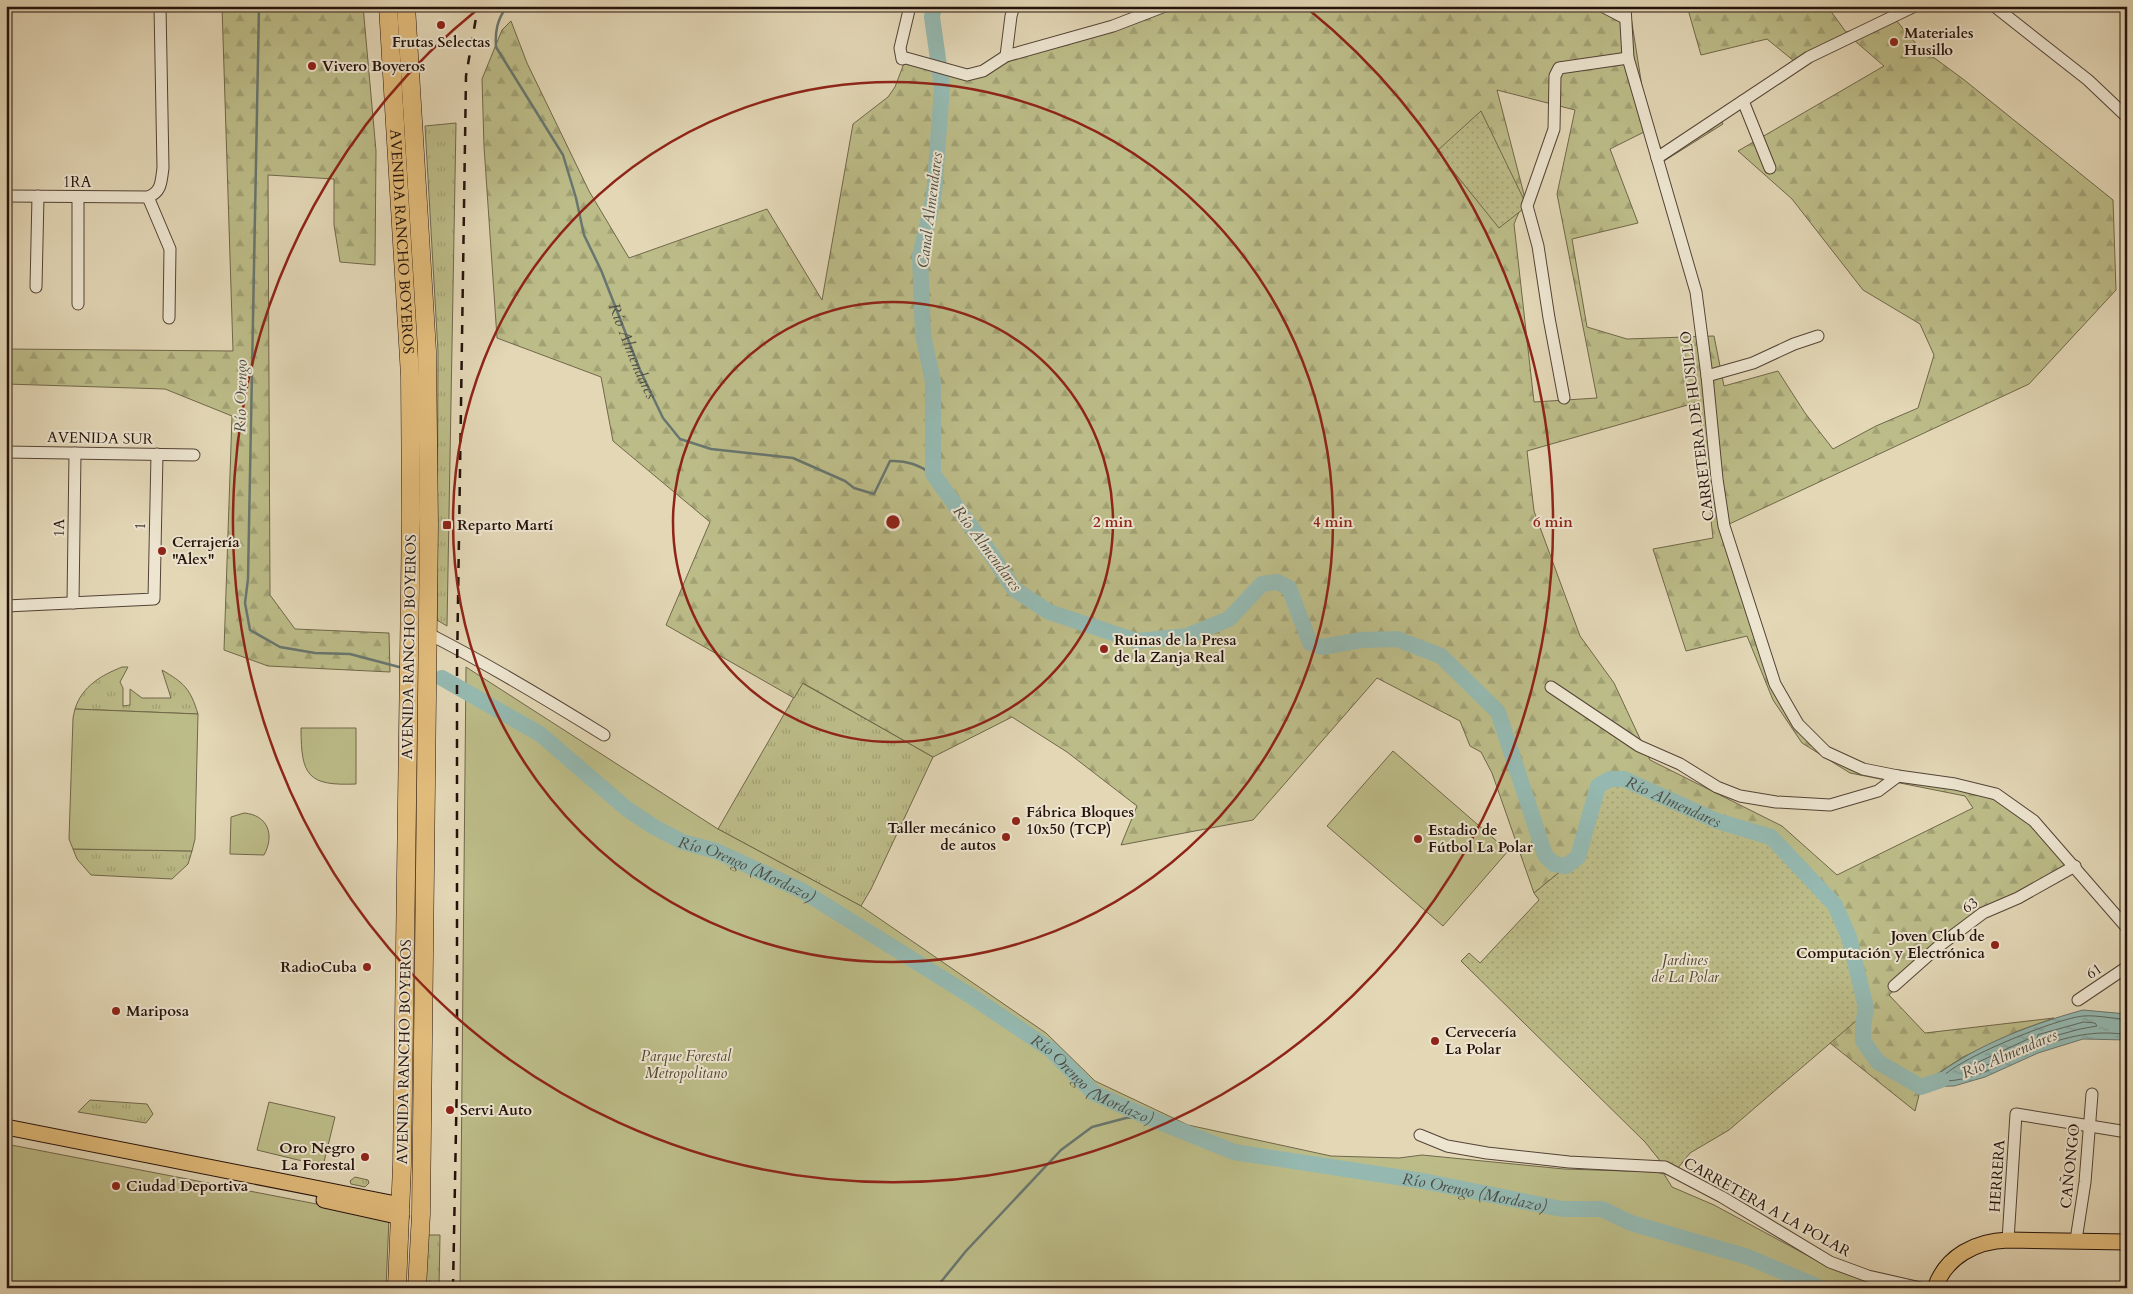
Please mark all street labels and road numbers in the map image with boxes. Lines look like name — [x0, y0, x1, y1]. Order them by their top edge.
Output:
street label: AVENIDA RANCHO BOYEROS — [385, 129, 419, 355]
street label: 1RA — [63, 172, 92, 192]
street label: CARRETERA DE HUSILLO — [1675, 330, 1719, 522]
street label: AVENIDA SUR — [47, 427, 154, 449]
street label: 1A — [49, 518, 69, 537]
street label: 1 — [130, 522, 150, 530]
street label: AVENIDA RANCHO BOYEROS — [397, 534, 421, 760]
street label: 63 — [1958, 892, 1982, 918]
street label: AVENIDA RANCHO BOYEROS — [392, 939, 416, 1165]
street label: 61 — [2082, 958, 2106, 984]
street label: CAÑONGO — [2056, 1122, 2084, 1210]
street label: HERRERA — [1984, 1139, 2010, 1213]
street label: CARRETERA A LA POLAR — [1680, 1153, 1855, 1262]

